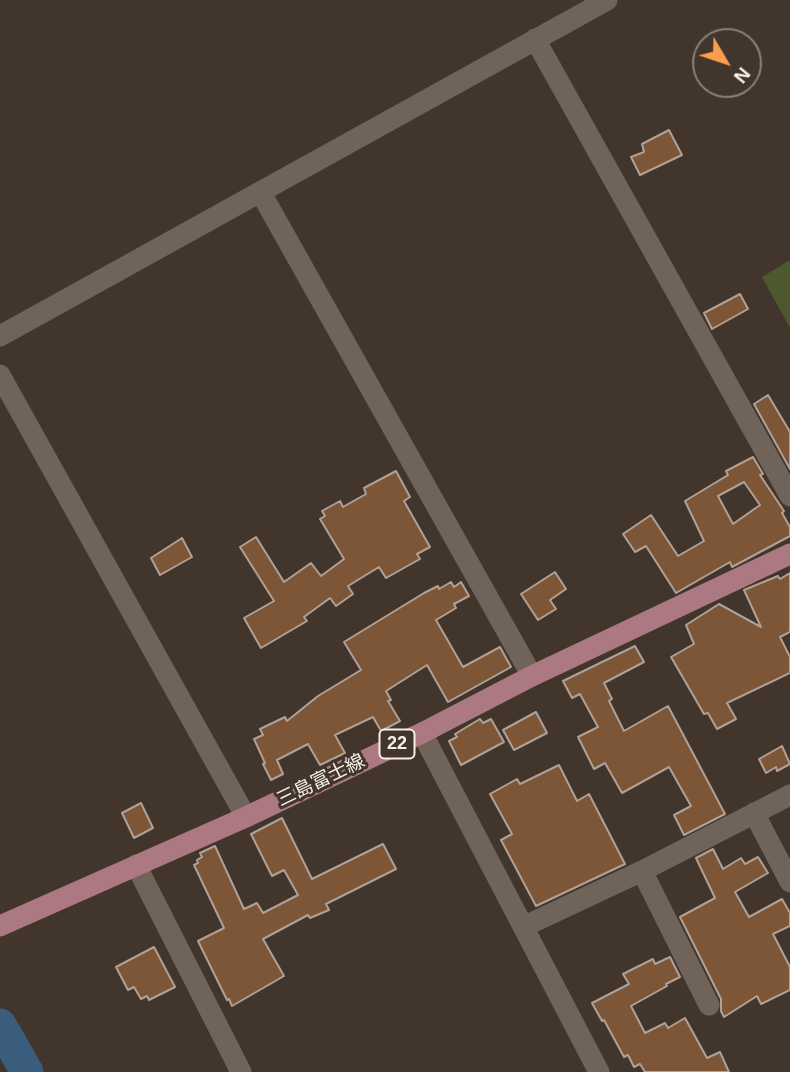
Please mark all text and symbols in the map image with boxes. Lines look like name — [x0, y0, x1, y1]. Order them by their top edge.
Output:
north arrow — [692, 28, 762, 98]
text: N — [730, 63, 755, 87]
road number: 22 — [380, 730, 414, 758]
street label: 三島富士線 — [273, 750, 369, 812]

